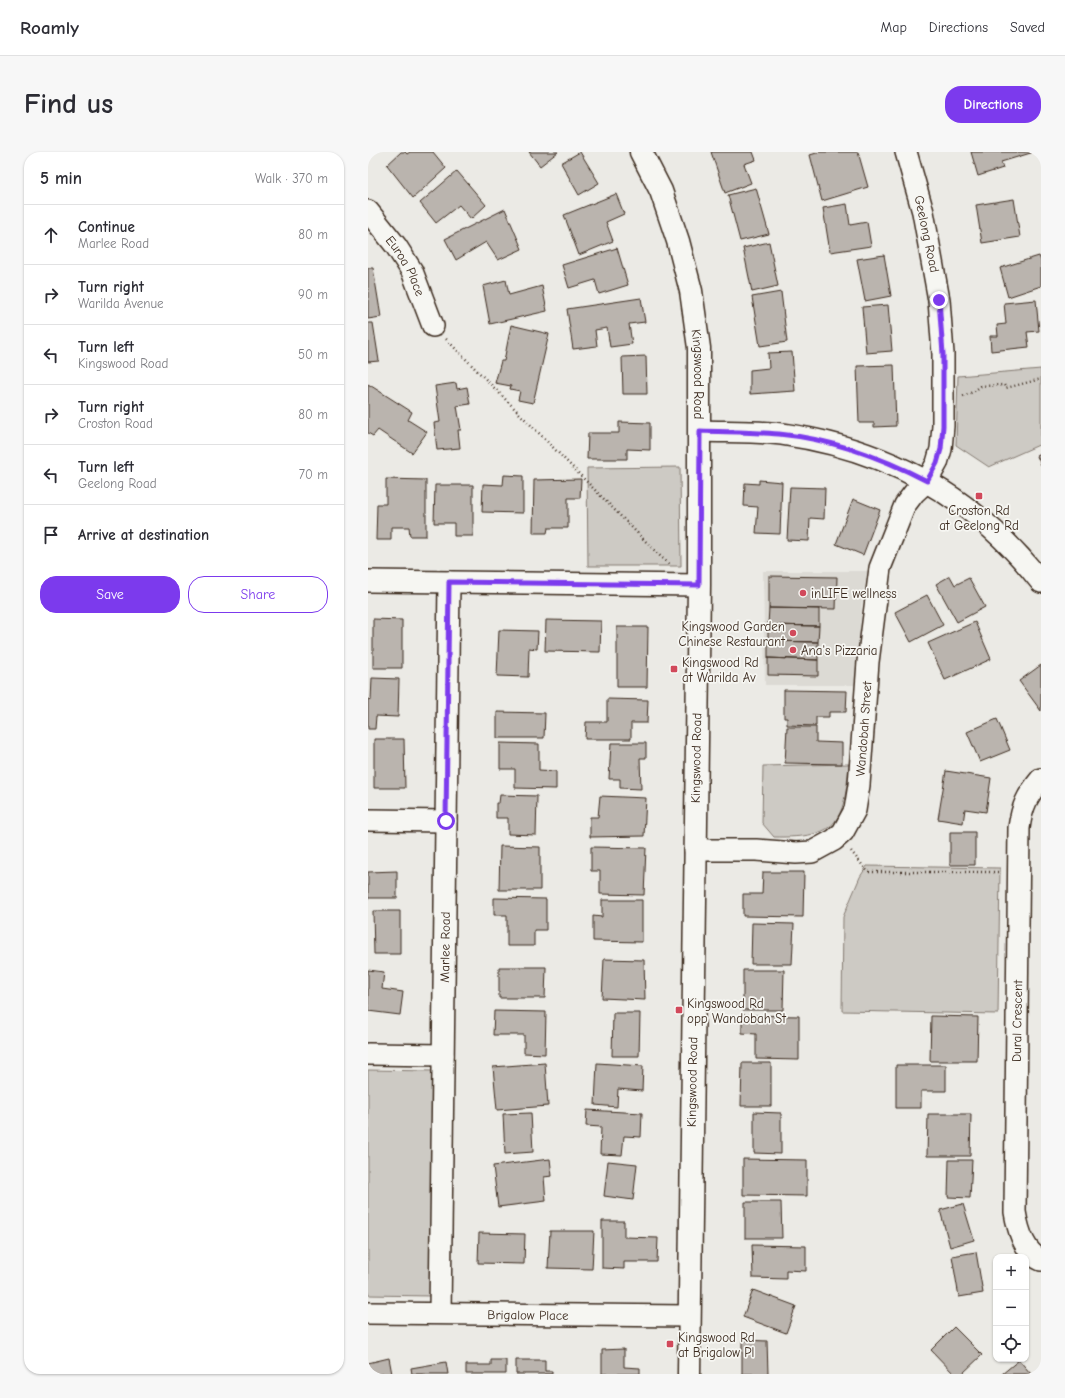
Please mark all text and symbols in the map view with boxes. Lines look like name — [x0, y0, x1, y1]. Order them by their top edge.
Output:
text: Roamly — [20, 17, 79, 39]
text: Map — [880, 19, 907, 36]
text: Directions — [929, 19, 988, 36]
text: Saved — [1010, 19, 1045, 36]
button: Directions — [945, 86, 1041, 123]
text: Find us — [24, 88, 113, 120]
text: 5 min — [40, 169, 82, 188]
text: Walk · 370 m — [255, 171, 328, 186]
street label: Geelong Road — [911, 194, 943, 274]
text: Continue — [78, 218, 135, 236]
icon: ahead — [40, 224, 62, 246]
text: 80 m — [298, 227, 328, 242]
street label: Euroa Place — [383, 232, 428, 298]
text: Marlee Road — [78, 236, 149, 251]
text: Turn right — [78, 278, 144, 296]
icon: right — [40, 284, 62, 306]
text: 90 m — [298, 287, 328, 302]
route end — [930, 291, 948, 309]
text: Warilda Avenue — [78, 296, 164, 311]
street label: Kingswood Road — [689, 328, 707, 419]
text: Turn left — [78, 338, 134, 356]
icon: left — [40, 344, 62, 366]
text: 50 m — [298, 347, 328, 362]
text: Kingswood Road — [78, 356, 168, 371]
text: Turn right — [78, 398, 144, 416]
icon: right — [40, 404, 62, 426]
text: 80 m — [298, 407, 328, 422]
text: Croston Road — [78, 416, 153, 431]
text: Turn left — [78, 458, 134, 476]
icon: left — [40, 464, 62, 486]
text: 70 m — [299, 467, 328, 482]
text: Geelong Road — [78, 476, 157, 491]
marker: Croston Rd at Geelong Rd — [974, 491, 984, 501]
place label: Croston Rd at Geelong Rd — [939, 503, 1019, 533]
icon: arrive — [40, 524, 62, 546]
text: Arrive at destination — [78, 526, 209, 544]
button: Save — [40, 576, 180, 613]
button: Share — [188, 576, 328, 613]
place label: inLIFE wellness — [811, 586, 897, 601]
marker: inLIFE wellness — [798, 588, 808, 598]
place label: Kingswood Garden Chinese Restaurant — [678, 619, 786, 649]
marker: Kingswood Garden Chinese Restaurant — [788, 628, 798, 638]
place label: Ana's Pizzaria — [801, 643, 878, 658]
marker: Ana's Pizzaria — [788, 645, 798, 655]
place label: Kingswood Rd at Warilda Av — [682, 655, 759, 685]
marker: Kingswood Rd at Warilda Av — [669, 664, 679, 674]
street label: Wandobah Street — [852, 679, 874, 777]
street label: Kingswood Road — [688, 713, 704, 803]
route start — [437, 812, 455, 830]
street label: Marlee Road — [437, 911, 452, 983]
street label: Dural Crescent — [1009, 979, 1025, 1062]
place label: Kingswood Rd opp Wandobah St — [687, 996, 787, 1026]
marker: Kingswood Rd opp Wandobah St — [674, 1005, 684, 1015]
street label: Kingswood Road — [684, 1037, 700, 1127]
map controls — [993, 1254, 1029, 1362]
button: + — [993, 1254, 1029, 1290]
button: − — [993, 1290, 1029, 1326]
street label: Brigalow Place — [487, 1307, 569, 1322]
button: locate — [993, 1326, 1029, 1362]
place label: Kingswood Rd at Brigalow Pl — [678, 1330, 755, 1360]
marker: Kingswood Rd at Brigalow Pl — [665, 1339, 675, 1349]

